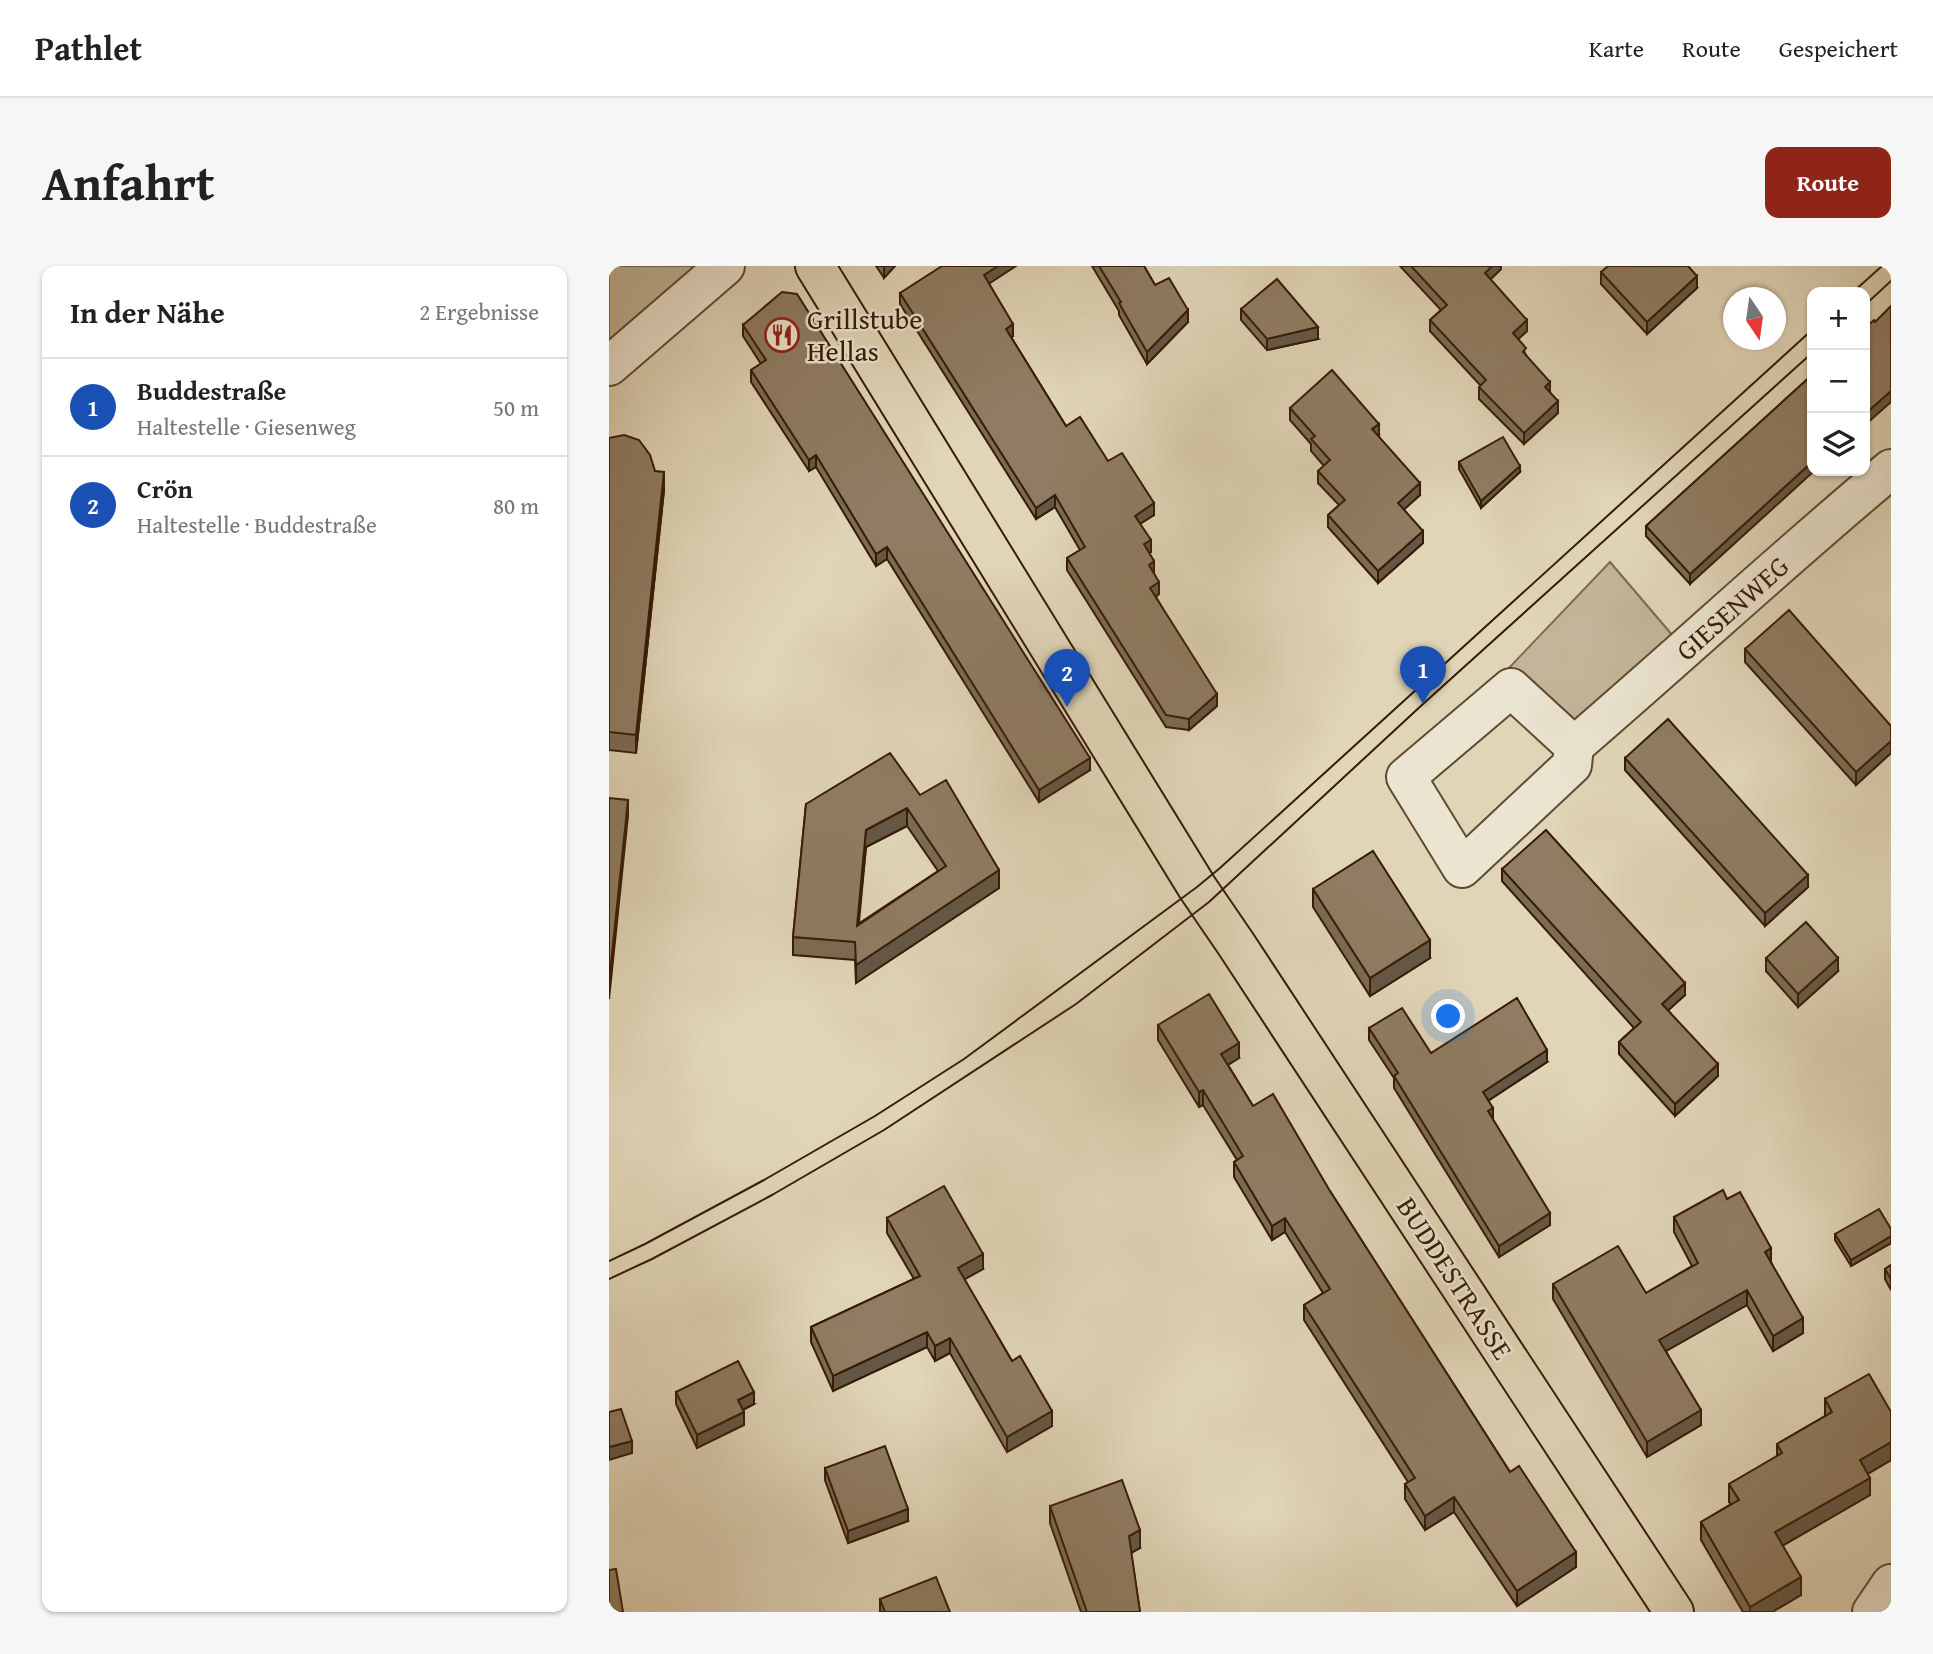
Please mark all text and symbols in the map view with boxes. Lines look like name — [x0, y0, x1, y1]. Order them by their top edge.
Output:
text: Pathlet — [35, 24, 142, 72]
text: Karte — [1589, 31, 1644, 66]
text: Route — [1682, 31, 1741, 66]
text: Gespeichert — [1779, 31, 1898, 66]
text: Anfahrt — [42, 146, 215, 218]
button: Route — [1765, 147, 1891, 218]
north arrow — [1723, 287, 1786, 350]
map controls — [1807, 287, 1870, 476]
button: + — [1807, 287, 1870, 350]
text: In der Nähe — [70, 290, 225, 334]
text: 2 Ergebnisse — [419, 295, 539, 328]
place label: Grillstube Hellas — [807, 298, 922, 371]
restaurant icon: Grillstube Hellas — [763, 316, 801, 354]
button: − — [1807, 350, 1870, 413]
text: Buddestraße — [137, 371, 286, 410]
text: 1 — [87, 391, 99, 424]
text: 50 m — [493, 391, 539, 424]
text: Haltestelle · Giesenweg — [137, 410, 356, 443]
button: layers — [1807, 413, 1870, 476]
text: Crön — [137, 469, 193, 508]
text: 2 — [87, 489, 99, 522]
text: 80 m — [493, 489, 539, 522]
text: Haltestelle · Buddestraße — [137, 508, 377, 541]
street label: GIESENWEG — [1666, 546, 1797, 670]
pin: 1 — [1400, 646, 1446, 704]
pin: 2 — [1044, 649, 1090, 707]
your location — [1431, 999, 1465, 1033]
street label: BUDDESTRASSE — [1387, 1188, 1523, 1367]

